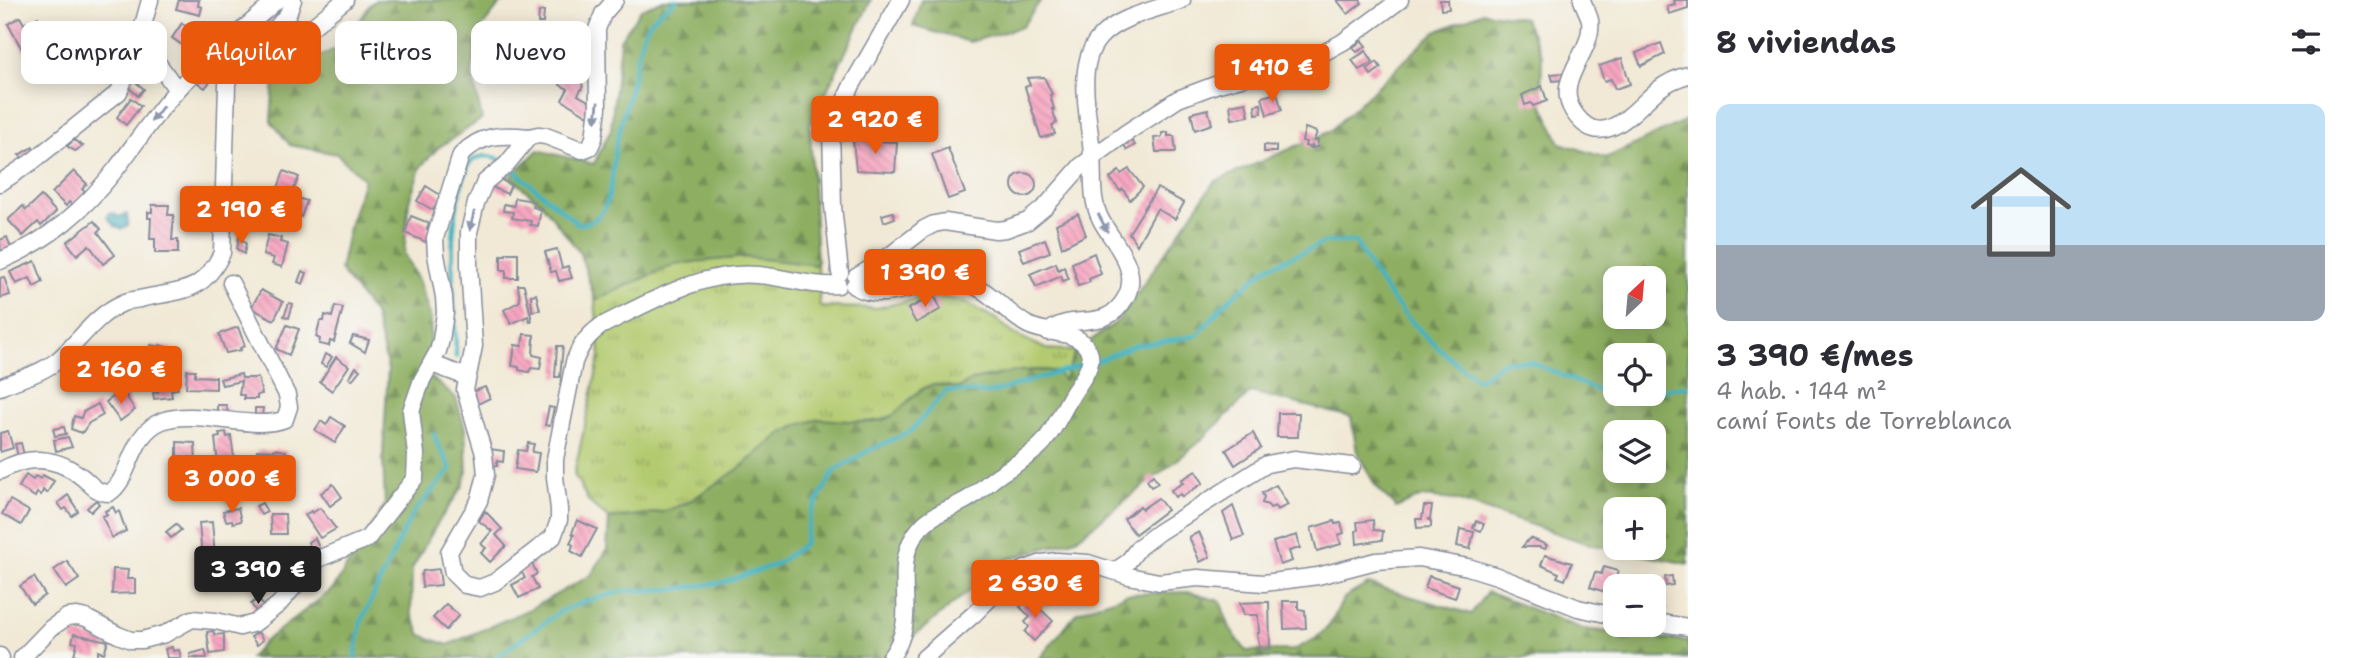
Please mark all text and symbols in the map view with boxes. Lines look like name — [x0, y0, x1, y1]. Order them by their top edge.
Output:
chip: Comprar — [21, 21, 167, 84]
chip: Alquilar — [181, 21, 321, 84]
chip: Filtros — [335, 21, 457, 84]
chip: Nuevo — [471, 21, 591, 84]
text: 8 viviendas — [1716, 22, 1896, 63]
icon: filters — [2287, 23, 2325, 61]
pin: 1 410 € — [1207, 44, 1337, 104]
text: 1 410 € — [1231, 52, 1313, 82]
pin: 2 920 € — [810, 96, 940, 156]
one-way arrow — [592, 101, 603, 123]
text: 2 920 € — [827, 104, 923, 134]
one-way arrow — [150, 105, 164, 123]
icon: home — [1958, 149, 2084, 275]
pin: 2 190 € — [176, 187, 306, 246]
text: 2 190 € — [196, 194, 286, 224]
one-way arrow — [466, 210, 477, 232]
one-way arrow — [1097, 213, 1109, 233]
pin: 1 390 € — [860, 250, 990, 309]
text: 1 390 € — [880, 257, 970, 287]
north arrow — [1603, 266, 1666, 329]
map controls — [1603, 266, 1666, 637]
text: 3 390 €/mes — [1716, 335, 1914, 376]
button: locate — [1603, 343, 1666, 406]
pin: 2 160 € — [56, 346, 186, 406]
text: 2 160 € — [76, 354, 166, 384]
text: 4 hab. · 144 m² — [1716, 376, 1887, 406]
text: camí Fonts de Torreblanca — [1716, 406, 2012, 436]
button: layers — [1603, 420, 1666, 483]
pin: 3 000 € — [167, 456, 297, 515]
text: 3 000 € — [184, 463, 280, 493]
button: + — [1603, 497, 1666, 560]
pin: 3 390 € — [193, 546, 323, 606]
text: 3 390 € — [210, 554, 306, 584]
pin: 2 630 € — [970, 560, 1100, 620]
text: 2 630 € — [987, 568, 1083, 598]
button: − — [1603, 574, 1666, 637]

